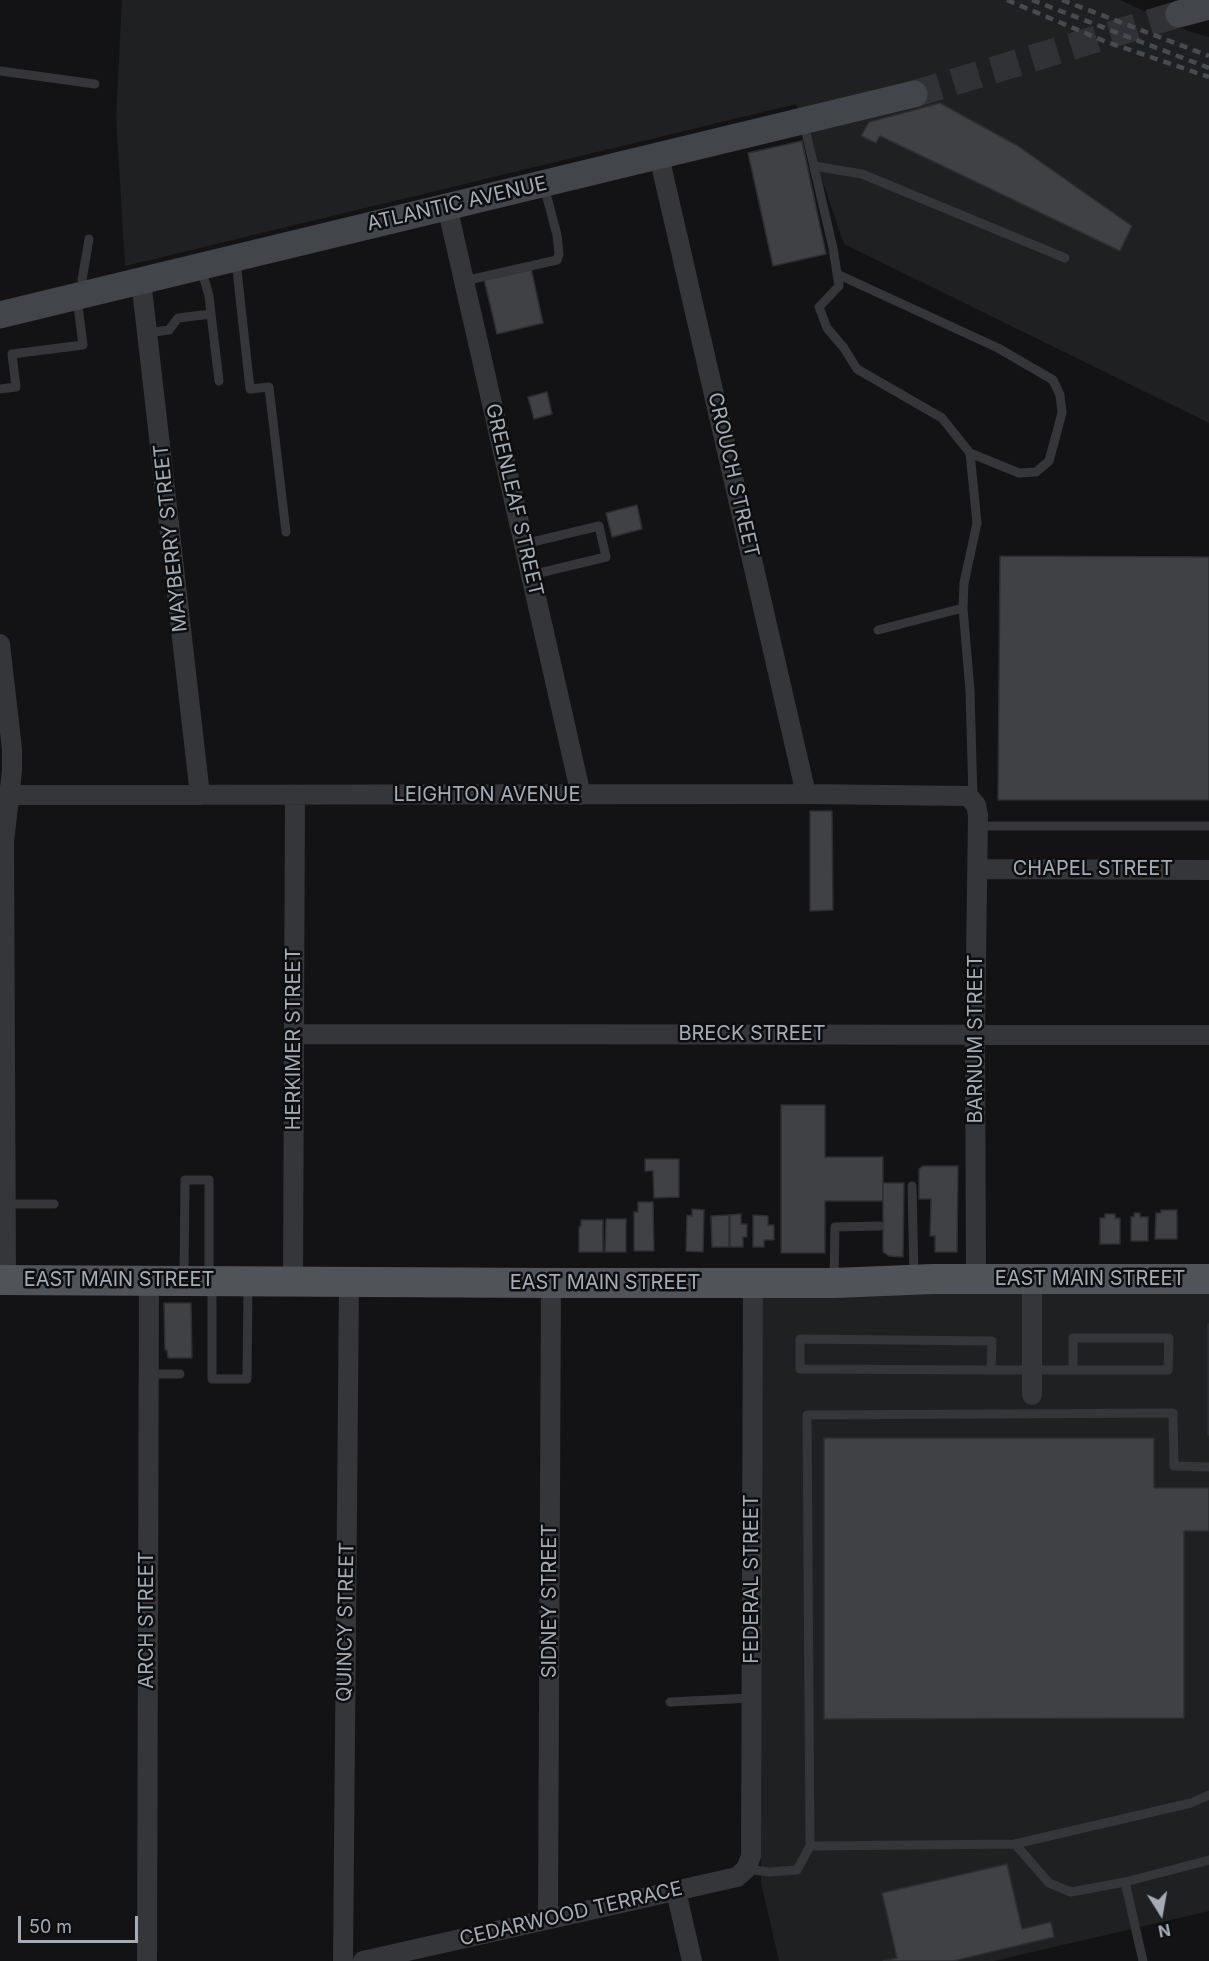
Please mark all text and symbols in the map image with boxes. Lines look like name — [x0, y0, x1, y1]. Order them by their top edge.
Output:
street label: ATLANTIC AVENUE — [365, 172, 549, 236]
street label: CROUCH STREET — [702, 390, 764, 560]
street label: GREENLEAF STREET — [480, 401, 548, 599]
street label: MAYBERRY STREET — [149, 443, 193, 633]
street label: LEIGHTON AVENUE — [393, 783, 581, 807]
street label: CHAPEL STREET — [1013, 857, 1173, 881]
street label: HERKIMER STREET — [282, 948, 306, 1130]
street label: BARNUM STREET — [964, 955, 988, 1123]
street label: BRECK STREET — [678, 1022, 826, 1046]
street label: EAST MAIN STREET — [995, 1267, 1185, 1291]
street label: EAST MAIN STREET — [24, 1268, 214, 1292]
street label: EAST MAIN STREET — [510, 1271, 700, 1295]
street label: FEDERAL STREET — [740, 1494, 764, 1664]
street label: SIDNEY STREET — [538, 1524, 562, 1678]
street label: QUINCY STREET — [333, 1542, 359, 1702]
street label: ARCH STREET — [135, 1551, 159, 1689]
street label: CEDARWOOD TERRACE — [457, 1877, 685, 1951]
north arrow — [1131, 1883, 1191, 1943]
scale bar — [21, 1904, 141, 1942]
text: 50 m — [29, 1916, 72, 1937]
text: N — [1157, 1920, 1172, 1942]

